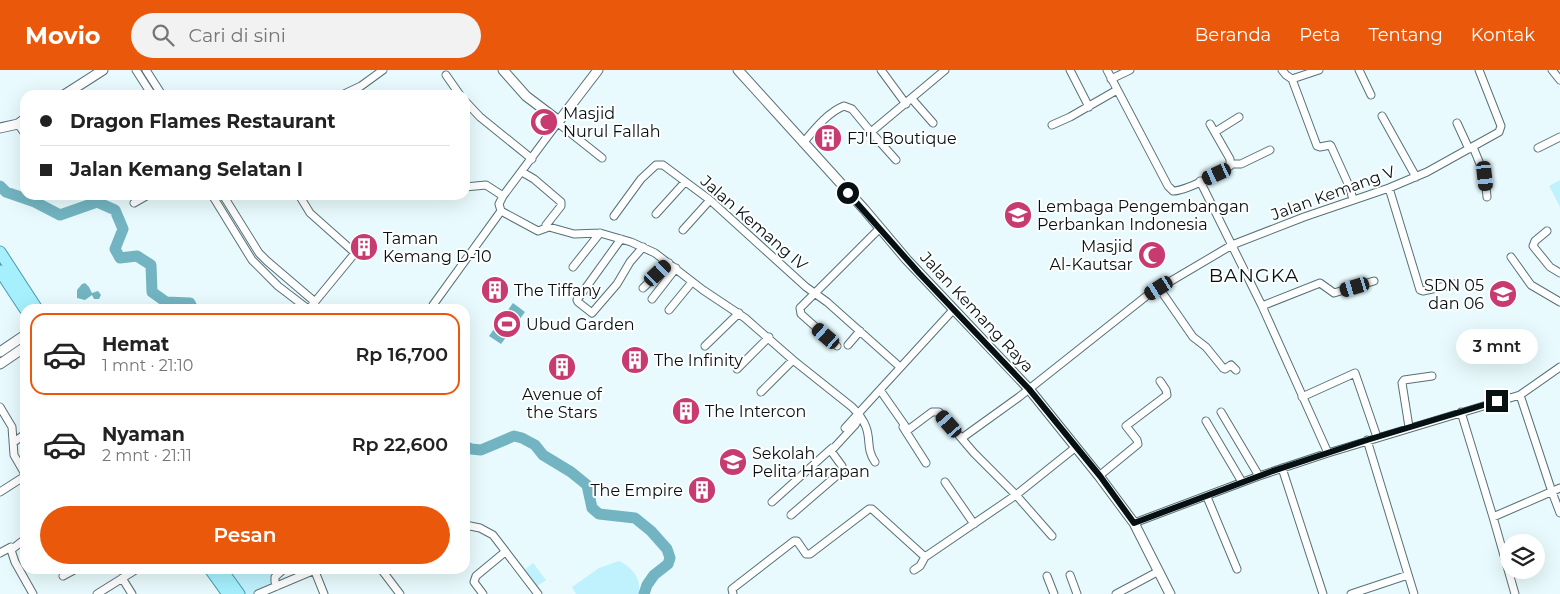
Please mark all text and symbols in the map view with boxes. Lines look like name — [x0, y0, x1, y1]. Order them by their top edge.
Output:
search box — [131, 13, 481, 58]
text: Movio — [25, 21, 101, 50]
icon: search — [149, 21, 177, 49]
text: Cari di sini — [189, 24, 286, 47]
text: Beranda — [1195, 24, 1271, 46]
text: Peta — [1299, 24, 1340, 46]
text: Tentang — [1368, 24, 1443, 46]
text: Kontak — [1471, 24, 1535, 46]
place label: Masjid Nurul Fallah — [563, 104, 661, 141]
mosque icon: Masjid Nurul Fallah — [529, 107, 559, 137]
text: Dragon Flames Restaurant — [70, 110, 336, 133]
building icon: FJ'L Boutique — [813, 123, 843, 153]
place label: FJ'L Boutique — [847, 129, 957, 148]
text: Jalan Kemang Selatan I — [70, 158, 303, 181]
car — [1475, 160, 1494, 192]
car — [1200, 161, 1233, 187]
street label: Jalan Kemang V — [1268, 161, 1398, 225]
street label: Jalan Kemang IV — [696, 171, 812, 275]
route start — [837, 182, 859, 204]
place label: Lembaga Pengembangan Perbankan Indonesia — [1037, 197, 1249, 234]
school or university icon: Lembaga Pengembangan Perbankan Indonesia — [1003, 200, 1033, 230]
place label: Taman Kemang D-10 — [383, 229, 492, 266]
building icon: Taman Kemang D-10 — [349, 232, 379, 262]
place label: Masjid Al-Kautsar — [1050, 237, 1133, 274]
mosque icon: Masjid Al-Kautsar — [1137, 240, 1167, 270]
street label: Jalan Kemang Raya — [916, 247, 1038, 376]
car — [641, 257, 674, 289]
district label: BANGKA — [1209, 264, 1299, 287]
car — [1142, 274, 1175, 302]
building icon: The Tiffany — [480, 275, 510, 305]
car — [1338, 275, 1371, 299]
place label: SDN 05 dan 06 — [1424, 276, 1484, 313]
school or university icon: SDN 05 dan 06 — [1488, 279, 1518, 309]
place label: The Tiffany — [514, 281, 601, 300]
sports icon: Ubud Garden — [492, 309, 522, 339]
place label: Ubud Garden — [526, 315, 635, 334]
car — [809, 320, 842, 352]
callout: 3 mnt — [1456, 328, 1538, 364]
icon: car — [42, 332, 87, 377]
text: Hemat — [102, 333, 169, 356]
text: 3 mnt — [1473, 337, 1521, 356]
text: Rp 16,700 — [355, 343, 448, 366]
building icon: The Infinity — [620, 345, 650, 375]
place label: The Infinity — [654, 351, 743, 370]
building icon: Avenue of the Stars — [547, 352, 577, 382]
text: 1 mnt · 21:10 — [102, 356, 193, 375]
place label: Avenue of the Stars — [522, 385, 603, 422]
route end — [1486, 390, 1508, 412]
building icon: The Intercon — [671, 396, 701, 426]
place label: The Intercon — [705, 402, 806, 421]
car — [933, 408, 964, 440]
icon: car — [42, 422, 87, 467]
text: Nyaman — [102, 423, 185, 446]
text: Rp 22,600 — [352, 433, 448, 456]
place label: Sekolah Pelita Harapan — [752, 444, 870, 481]
text: 2 mnt · 21:11 — [102, 446, 192, 465]
school or university icon: Sekolah Pelita Harapan — [718, 447, 748, 477]
building icon: The Empire — [687, 475, 717, 505]
place label: The Empire — [590, 481, 683, 500]
button: Pesan — [40, 506, 450, 564]
map controls — [1500, 534, 1545, 579]
button: layers — [1500, 534, 1545, 579]

